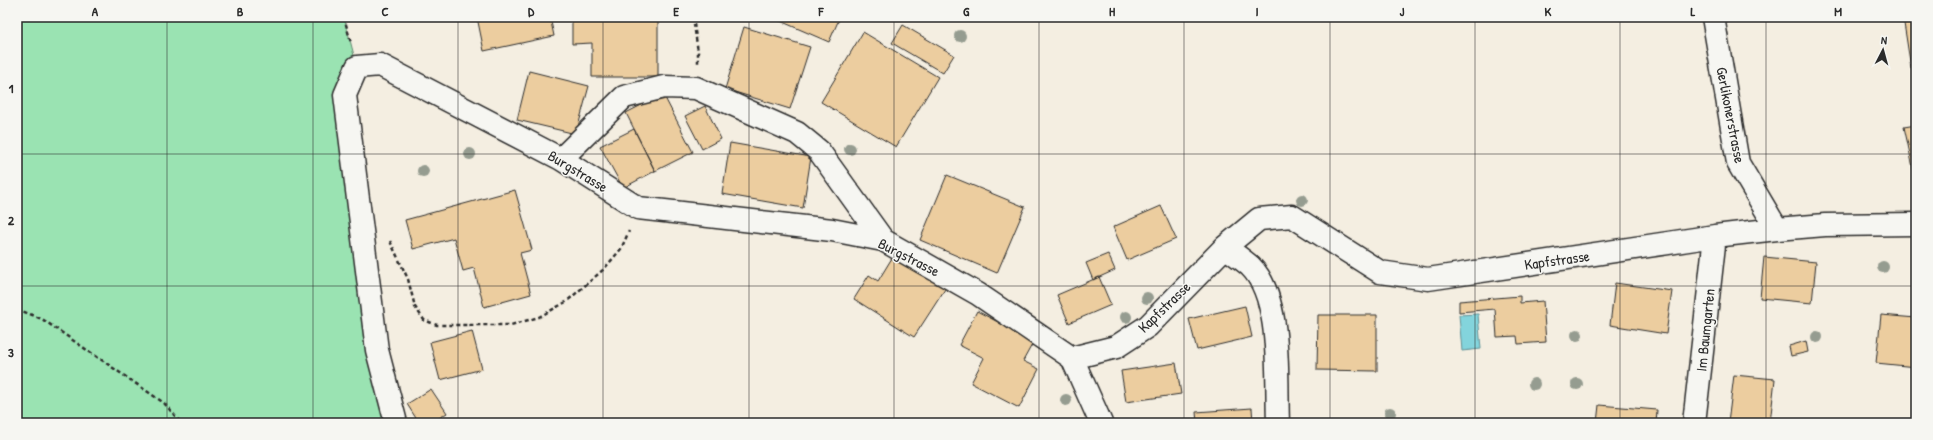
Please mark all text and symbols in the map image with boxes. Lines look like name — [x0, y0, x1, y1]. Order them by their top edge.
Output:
text: A — [92, 2, 99, 20]
text: B — [237, 2, 244, 20]
text: C — [381, 2, 389, 20]
text: D — [528, 2, 535, 20]
text: E — [673, 2, 679, 20]
text: F — [818, 2, 825, 20]
text: G — [963, 2, 970, 20]
text: H — [1109, 2, 1115, 20]
text: I — [1255, 2, 1259, 20]
text: J — [1400, 2, 1405, 20]
text: K — [1545, 2, 1552, 20]
text: L — [1691, 2, 1696, 20]
text: M — [1834, 2, 1842, 20]
north arrow — [1863, 30, 1903, 70]
text: N — [1880, 33, 1888, 47]
street label: Gerlikonerstrasse — [1711, 65, 1751, 165]
text: 1 — [9, 79, 14, 97]
street label: Burgstrasse — [544, 145, 612, 197]
text: 2 — [8, 211, 15, 229]
street label: Burgstrasse — [875, 233, 943, 281]
street label: Kapfstrasse — [1523, 245, 1591, 275]
street label: Kapfstrasse — [1133, 277, 1195, 337]
street label: Im Baumgarten — [1690, 287, 1720, 372]
text: 3 — [8, 343, 14, 361]

